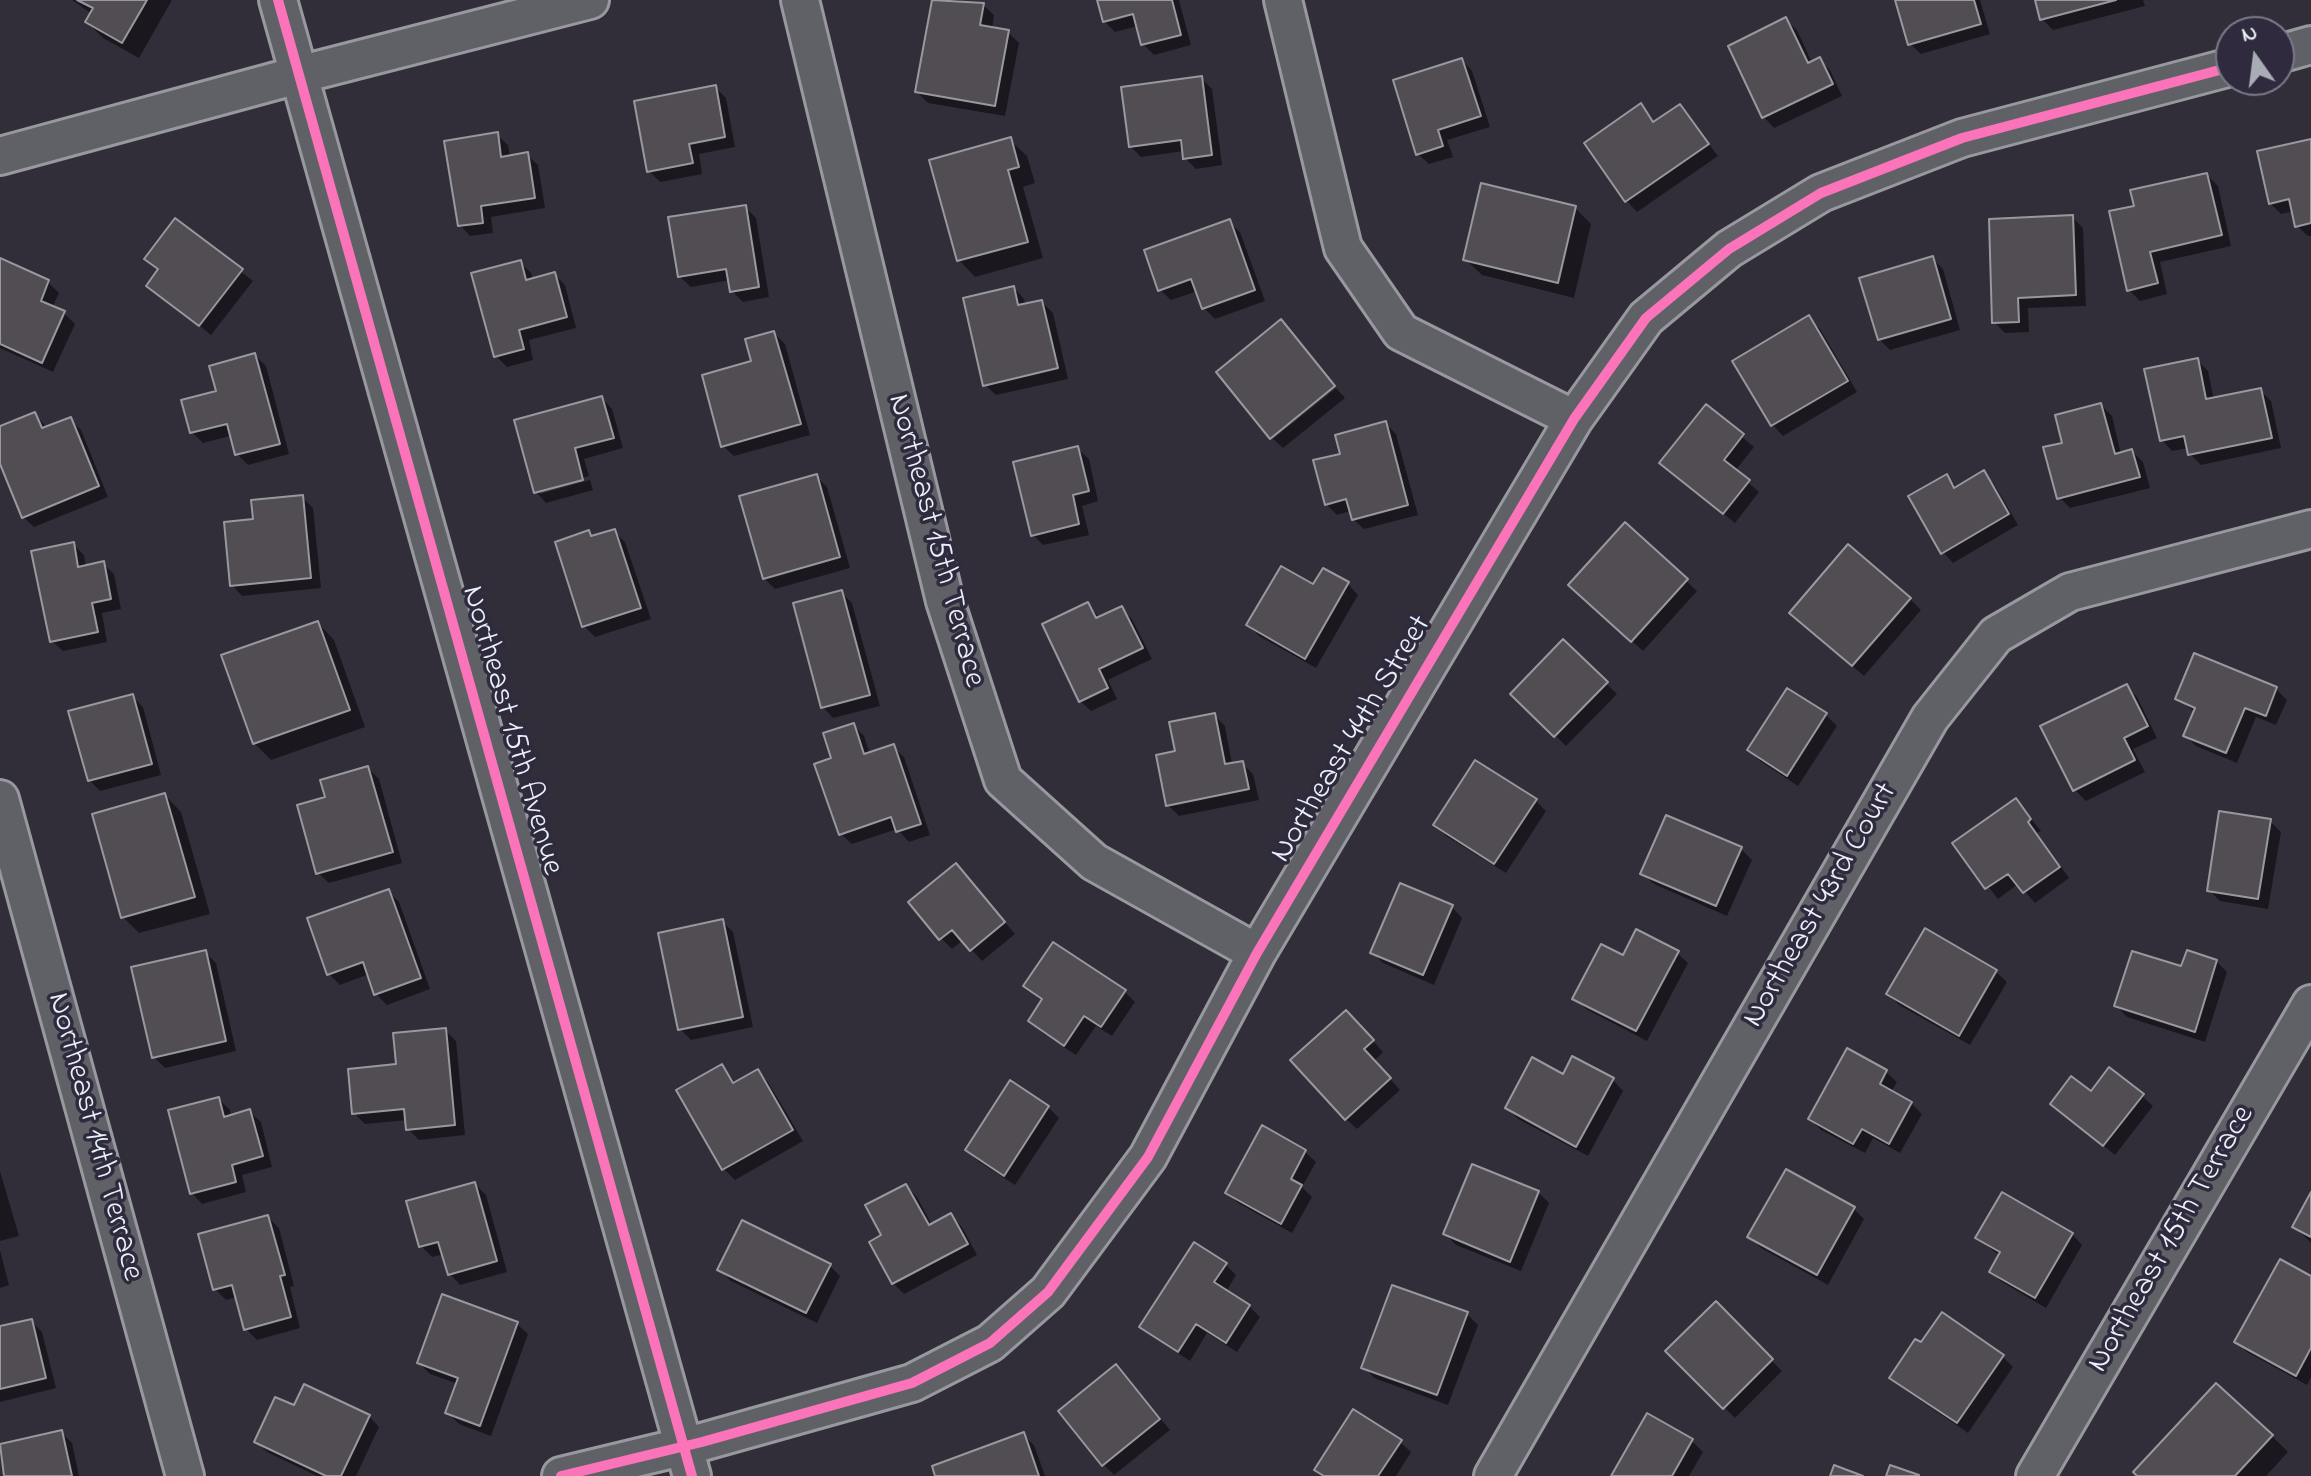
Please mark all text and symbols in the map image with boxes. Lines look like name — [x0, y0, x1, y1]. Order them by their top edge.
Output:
north arrow — [2215, 16, 2295, 96]
text: N — [2239, 17, 2261, 52]
street label: Northeast 15th Terrace — [876, 390, 992, 692]
street label: Northeast 15th Avenue — [450, 582, 570, 880]
street label: Northeast 44th Street — [1264, 609, 1442, 871]
street label: Northeast 43rd Court — [1736, 777, 1908, 1035]
street label: Northeast 14th Terrace — [36, 989, 150, 1285]
street label: Northeast 15th Terrace — [2081, 1100, 2265, 1380]

